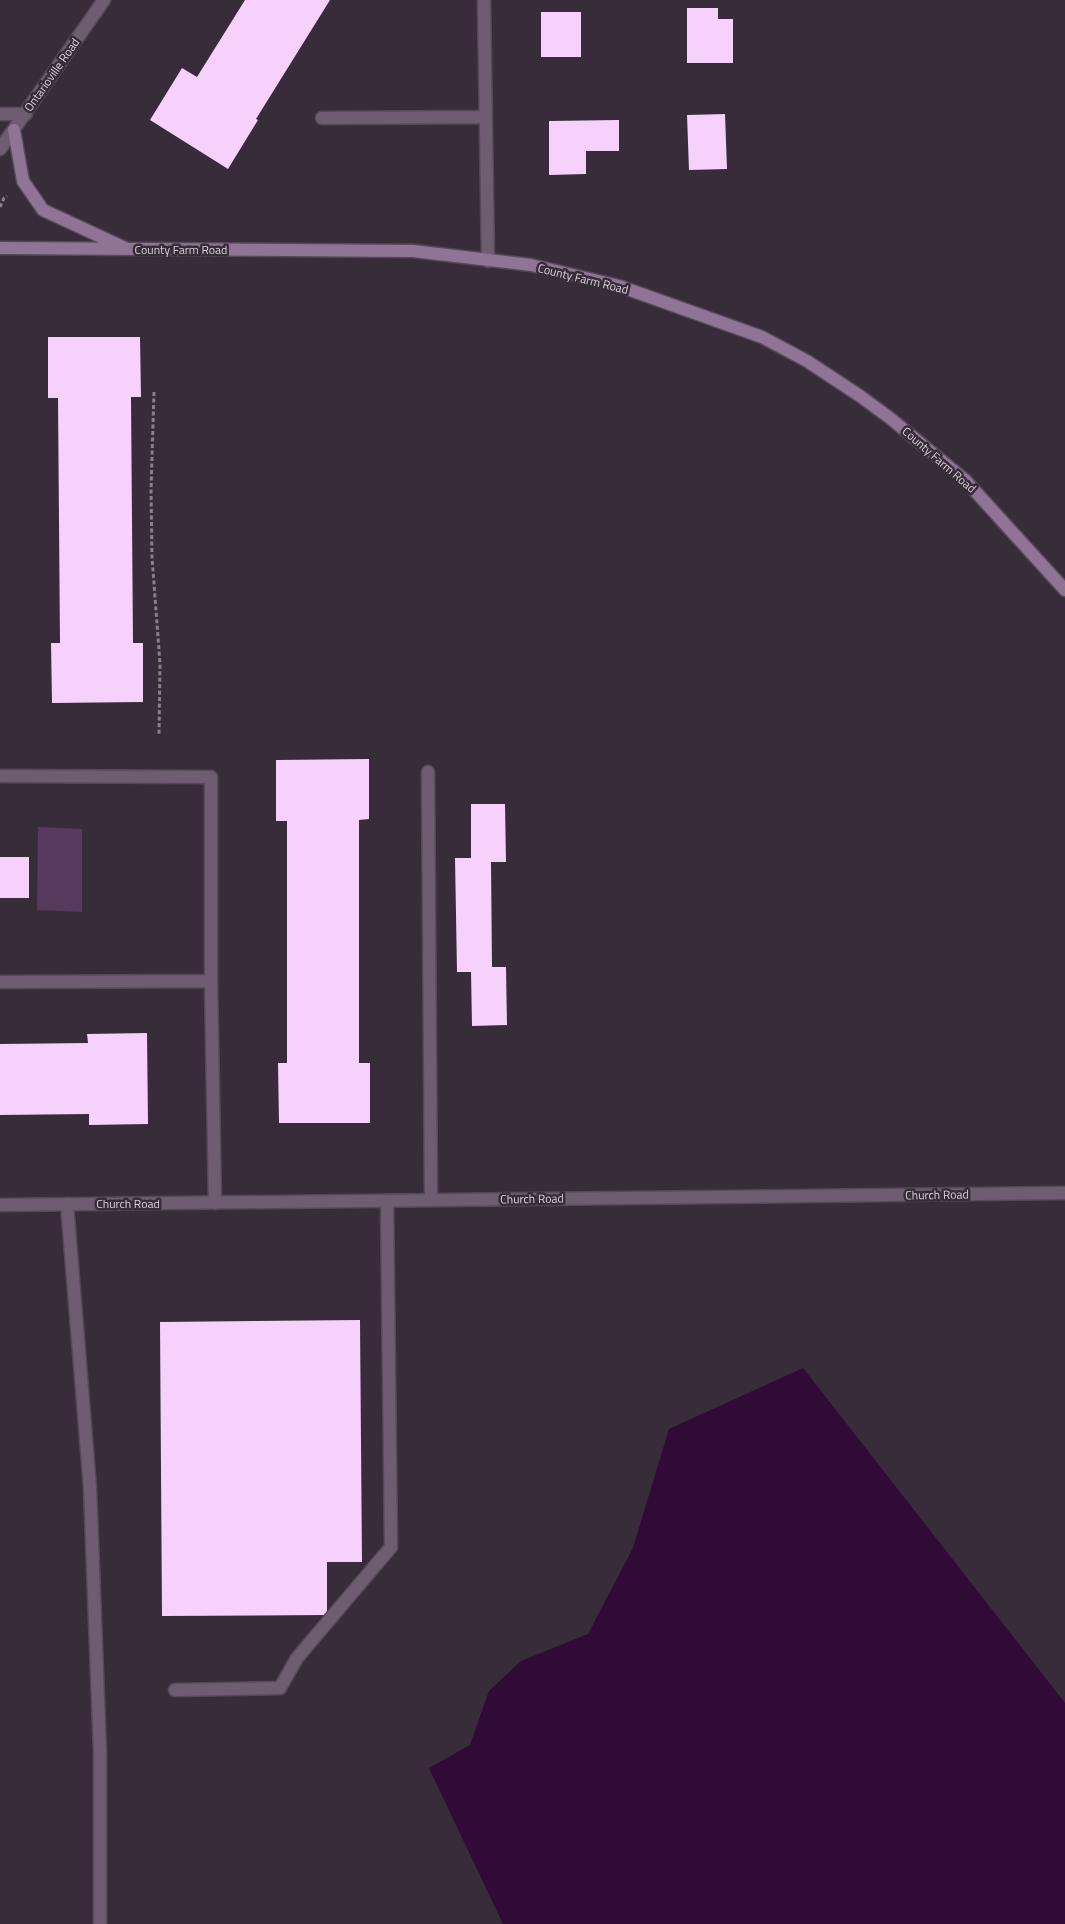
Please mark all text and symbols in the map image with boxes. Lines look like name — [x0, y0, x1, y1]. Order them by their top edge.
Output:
street label: Ontarioville Road — [19, 34, 84, 115]
street label: County Farm Road — [135, 240, 227, 259]
street label: County Farm Road — [536, 258, 630, 299]
street label: County Farm Road — [898, 422, 981, 497]
street label: Church Road — [905, 1184, 969, 1205]
street label: Church Road — [500, 1188, 564, 1209]
street label: Church Road — [96, 1194, 160, 1213]

